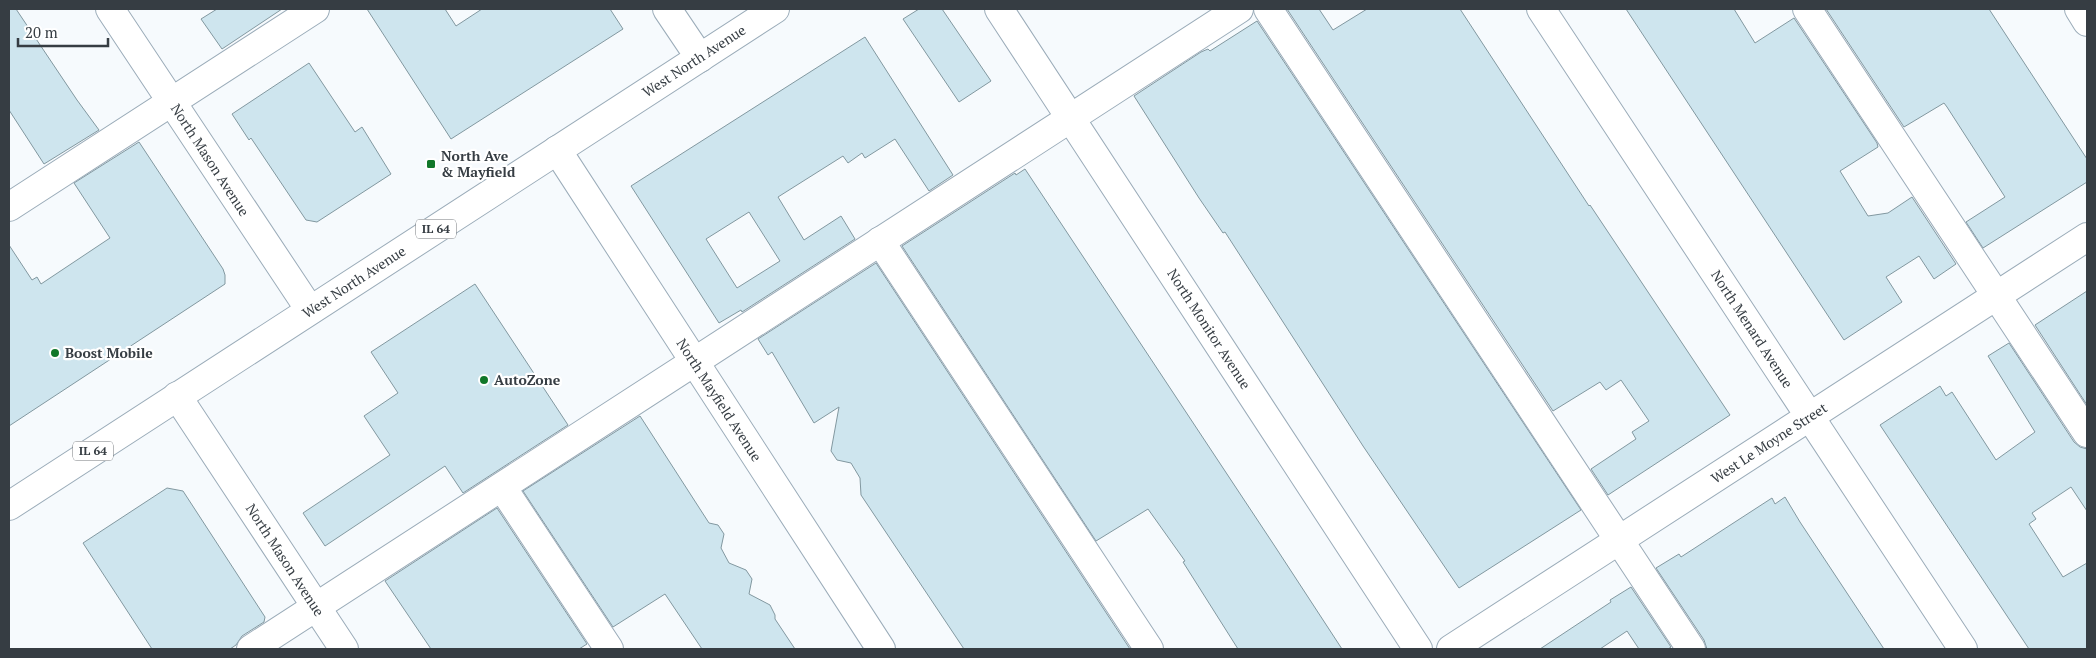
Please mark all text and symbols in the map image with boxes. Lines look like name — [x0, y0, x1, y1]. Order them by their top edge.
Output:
scale bar — [18, 15, 108, 47]
street label: West North Avenue — [638, 20, 749, 101]
text: 20 m — [25, 22, 58, 42]
street label: North Mason Avenue — [167, 100, 254, 220]
place label: North Ave & Mayfield — [441, 146, 516, 181]
marker: North Ave & Mayfield — [425, 158, 437, 170]
road number: IL 64 — [416, 220, 456, 238]
street label: West North Avenue — [298, 241, 409, 322]
street label: North Monitor Avenue — [1163, 265, 1255, 393]
street label: North Menard Avenue — [1707, 266, 1798, 391]
street label: North Mayfield Avenue — [673, 335, 766, 465]
place label: Boost Mobile — [65, 343, 153, 362]
marker: Boost Mobile — [49, 347, 61, 359]
place label: AutoZone — [494, 370, 561, 389]
marker: AutoZone — [478, 374, 490, 386]
street label: West Le Moyne Street — [1707, 397, 1831, 487]
road number: IL 64 — [73, 442, 113, 461]
street label: North Mason Avenue — [242, 500, 329, 620]

